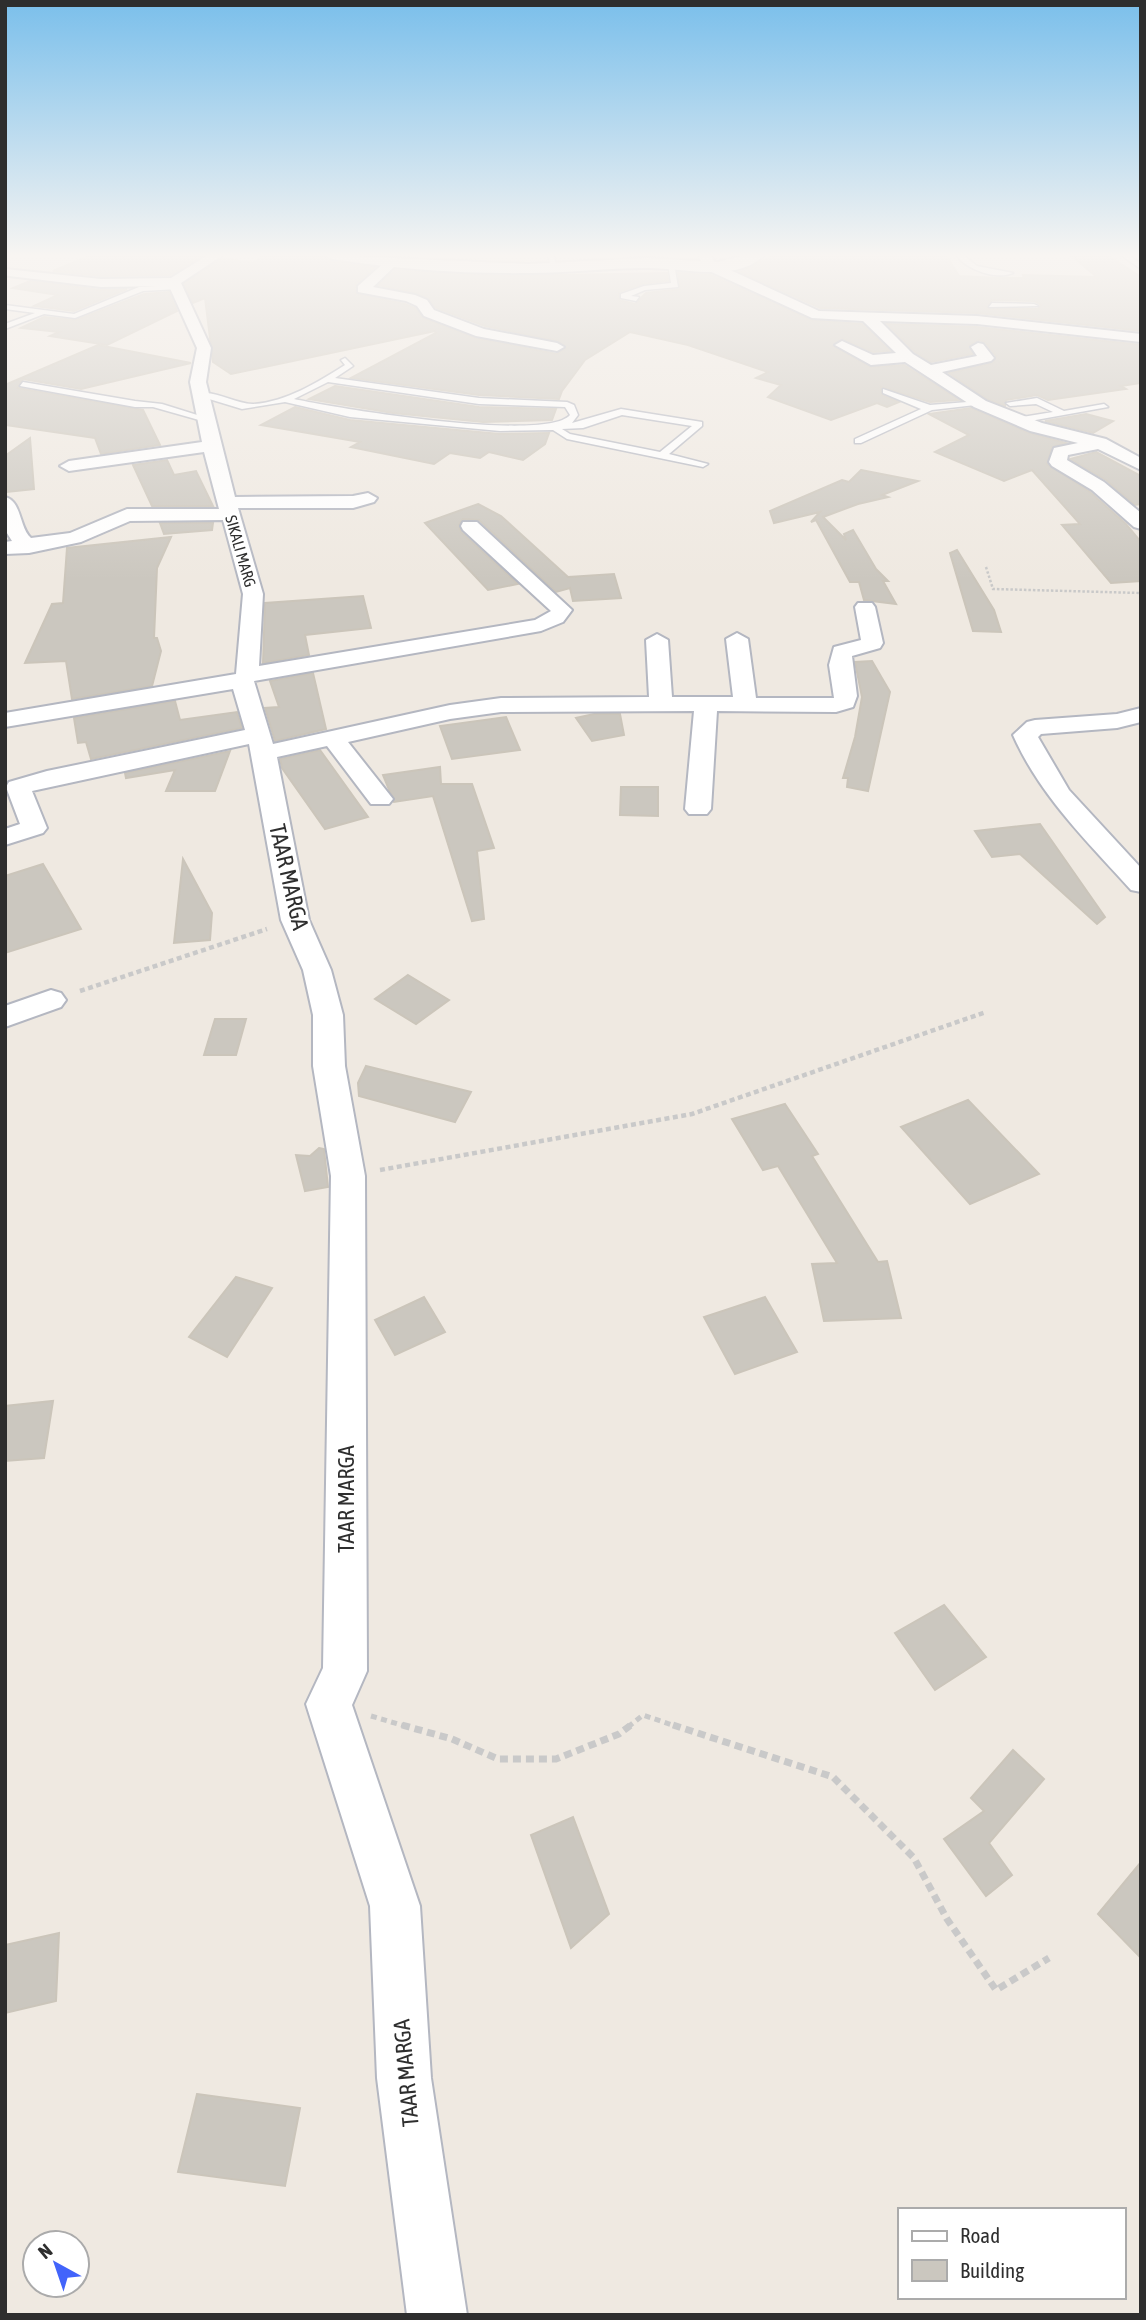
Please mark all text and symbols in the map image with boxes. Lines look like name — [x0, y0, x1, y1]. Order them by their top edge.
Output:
street label: SIKALI MARG — [222, 513, 260, 589]
street label: TAAR MARGA — [264, 822, 314, 933]
street label: TAAR MARGA — [333, 1444, 359, 1553]
street label: TAAR MARGA — [388, 2017, 424, 2128]
legend — [898, 2208, 1125, 2299]
text: Road — [960, 2223, 1000, 2247]
north arrow — [21, 2229, 91, 2299]
text: N — [34, 2239, 56, 2263]
text: Building — [960, 2258, 1024, 2282]

